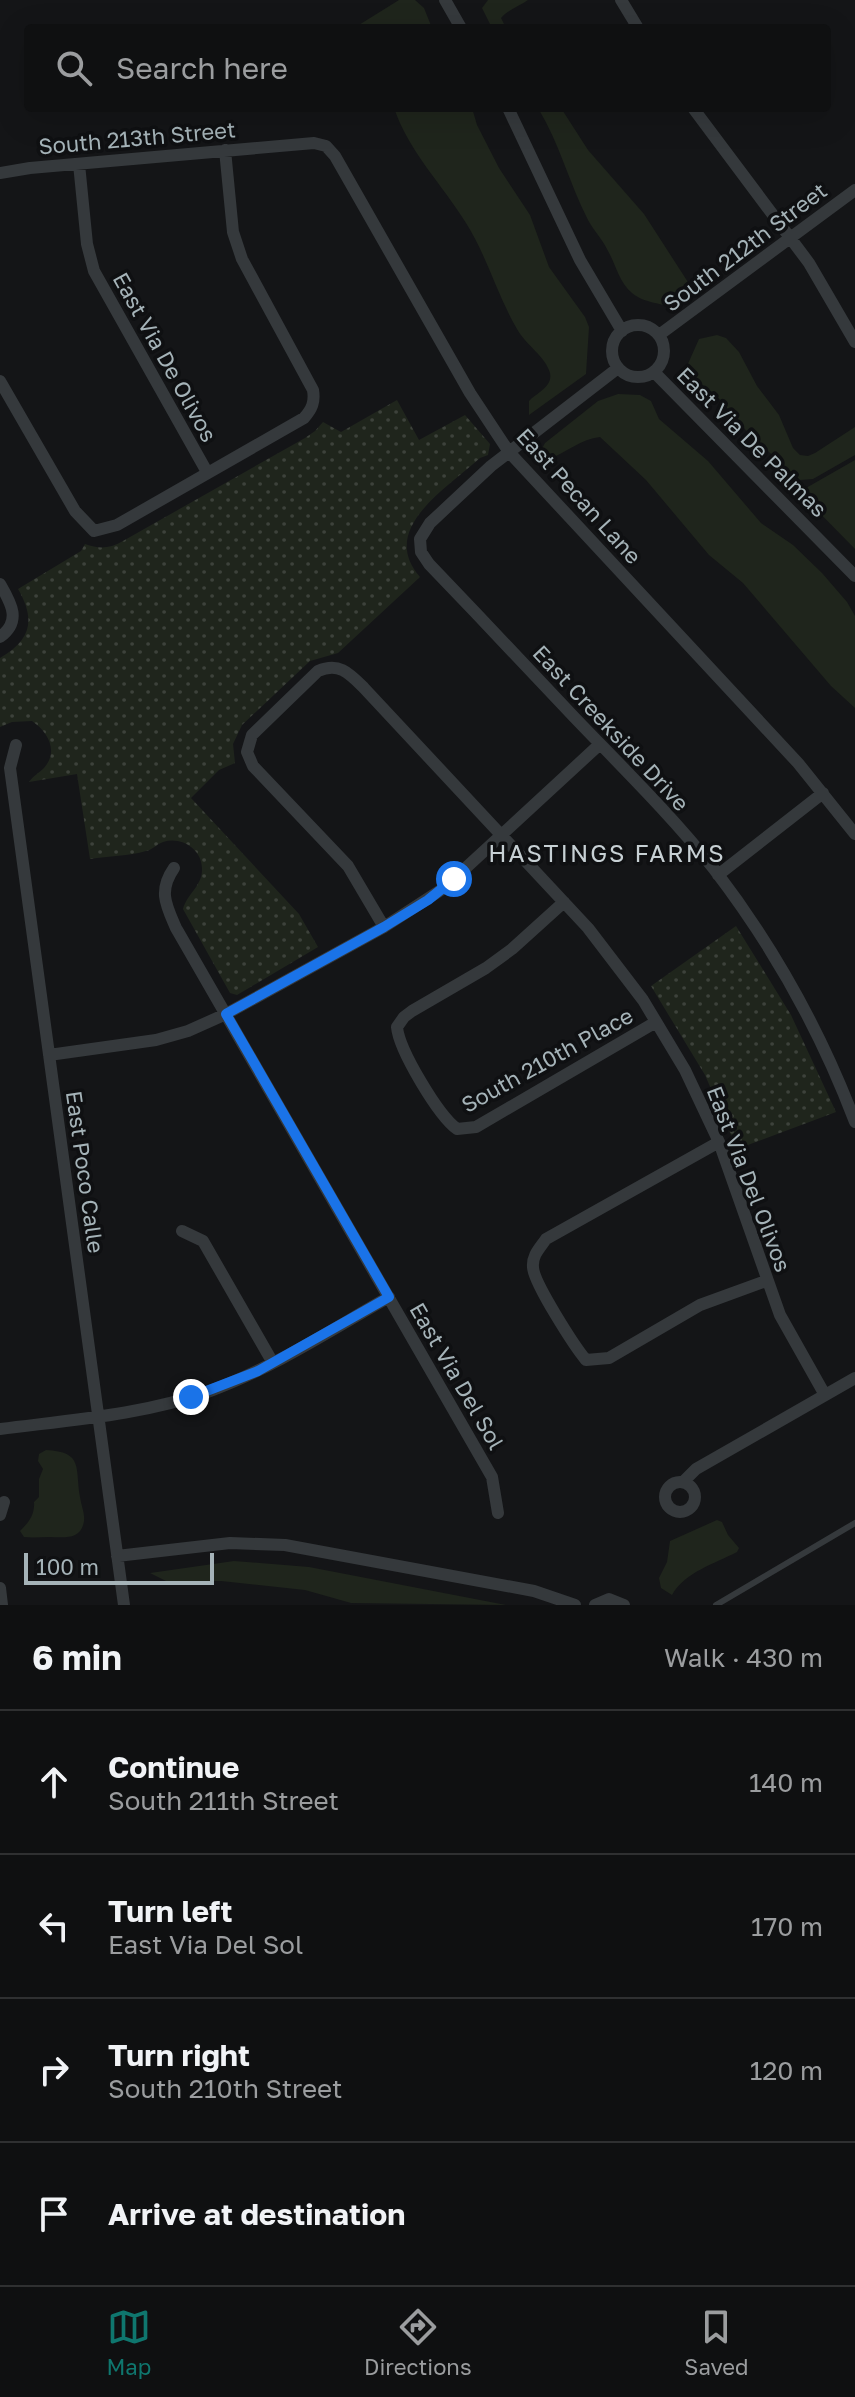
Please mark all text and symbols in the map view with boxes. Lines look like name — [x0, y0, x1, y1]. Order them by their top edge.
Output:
search box — [24, 24, 831, 112]
icon: search — [52, 46, 96, 90]
text: Search here — [116, 50, 288, 86]
street label: South 213th Street — [37, 115, 237, 160]
street label: South 212th Street — [658, 176, 832, 317]
street label: East Via De Olivos — [108, 267, 223, 446]
street label: East Via De Palmas — [672, 361, 833, 522]
street label: East Pecan Lane — [511, 422, 647, 569]
street label: East Creekside Drive — [528, 639, 695, 816]
district label: HASTINGS FARMS — [488, 838, 726, 867]
route start — [436, 861, 472, 897]
street label: South 210th Place — [456, 1001, 637, 1118]
street label: East Via Del Olivos — [702, 1082, 797, 1276]
street label: East Poco Calle — [61, 1089, 110, 1255]
street label: East Via Del Sol — [404, 1297, 510, 1454]
route end — [173, 1379, 209, 1415]
scale bar — [24, 1549, 214, 1585]
text: 100 m — [36, 1553, 99, 1580]
text: 6 min — [32, 1637, 122, 1677]
text: Walk · 430 m — [664, 1642, 823, 1673]
text: Continue — [108, 1749, 239, 1785]
icon: ahead — [32, 1760, 76, 1804]
text: 140 m — [749, 1767, 823, 1798]
text: South 211th Street — [108, 1785, 339, 1816]
text: Turn left — [108, 1893, 233, 1929]
icon: left — [32, 1904, 76, 1948]
text: 170 m — [751, 1911, 823, 1942]
text: East Via Del Sol — [108, 1929, 303, 1960]
text: Turn right — [108, 2037, 250, 2073]
icon: right — [32, 2048, 76, 2092]
text: 120 m — [750, 2055, 823, 2086]
text: South 210th Street — [108, 2073, 343, 2104]
icon: arrive — [32, 2192, 76, 2236]
text: Arrive at destination — [108, 2196, 405, 2232]
tab: Map — [106, 2305, 151, 2380]
tab: Directions — [364, 2305, 472, 2380]
tab: Saved — [684, 2305, 749, 2380]

